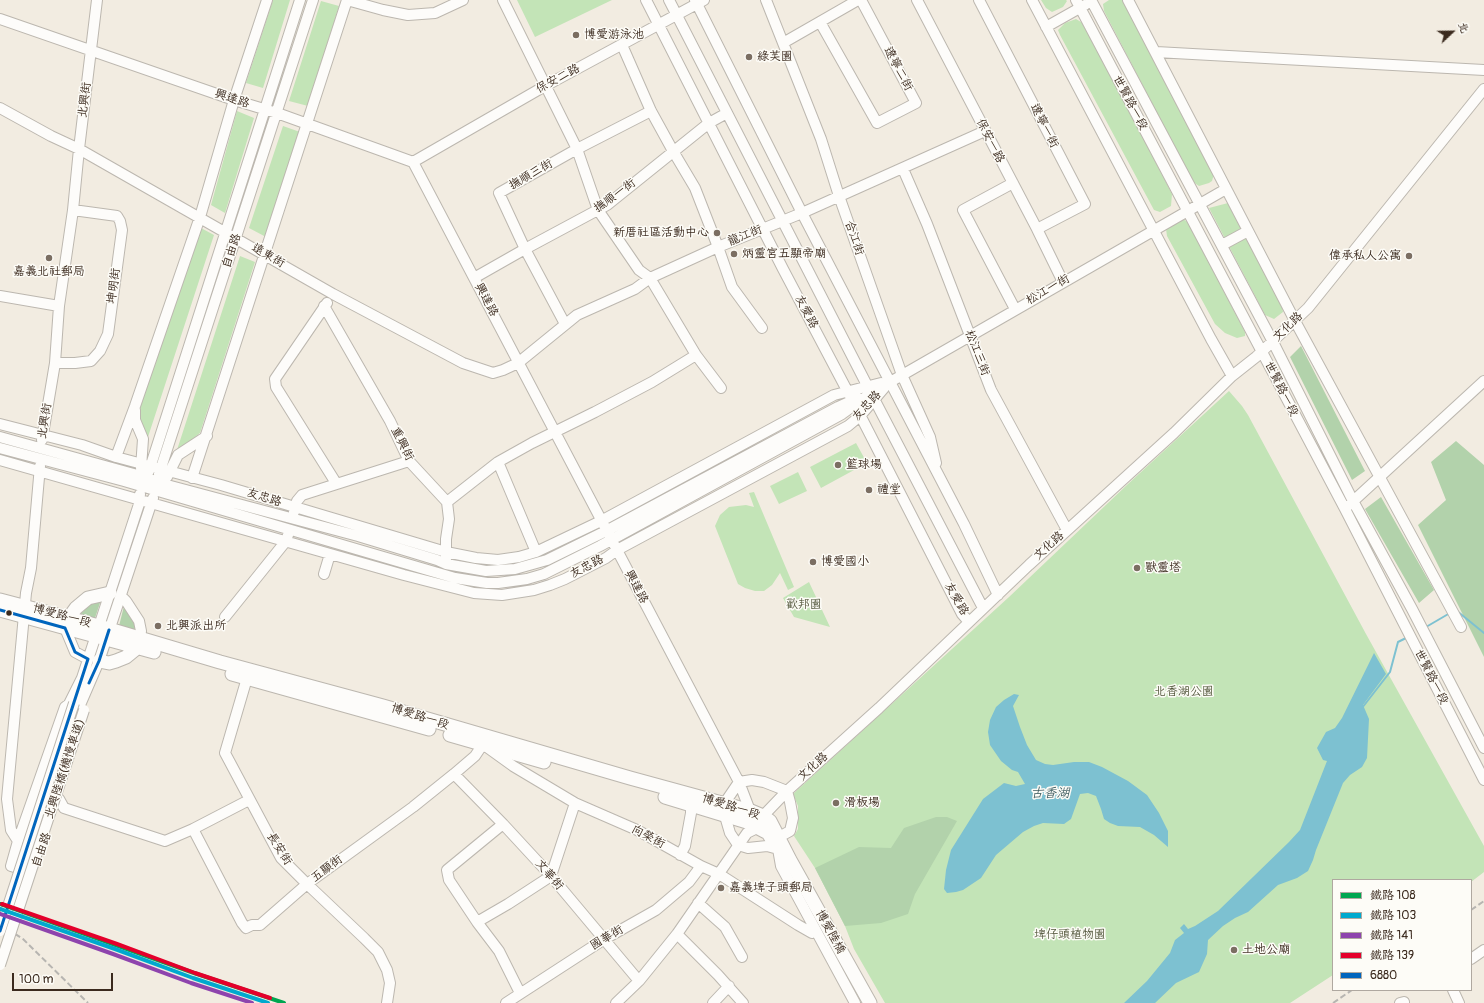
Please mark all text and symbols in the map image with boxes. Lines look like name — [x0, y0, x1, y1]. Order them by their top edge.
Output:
north arrow — [1432, 12, 1472, 52]
text: 北 — [1456, 20, 1472, 35]
place label: 博愛游泳池 — [584, 28, 644, 42]
marker: 博愛游泳池 — [571, 30, 581, 40]
street label: 遼寧二街 — [880, 44, 916, 94]
place label: 綠芙園 — [757, 50, 793, 64]
marker: 綠芙園 — [744, 52, 754, 62]
street label: 保安二路 — [533, 61, 583, 97]
street label: 世賢路一段 — [1110, 73, 1150, 133]
street label: 北興街 — [76, 81, 94, 119]
street label: 興達路 — [213, 87, 251, 111]
street label: 遼寧一街 — [1027, 101, 1061, 151]
street label: 保安一路 — [973, 116, 1007, 166]
street label: 撫順三街 — [507, 157, 555, 193]
street label: 撫順一街 — [591, 176, 639, 216]
street label: 合江街 — [841, 219, 867, 257]
street label: 龍江街 — [726, 223, 764, 249]
place label: 新厝社區活動中心 — [613, 226, 709, 240]
marker: 新厝社區活動中心 — [712, 228, 722, 238]
street label: 自由路 — [220, 232, 244, 270]
street label: 遠東街 — [249, 241, 287, 271]
place label: 炳靈宮五顯帝廟 — [742, 247, 826, 261]
marker: 炳靈宮五顯帝廟 — [729, 249, 739, 259]
place label: 偉承私人公寓 — [1329, 249, 1401, 263]
marker: 偉承私人公寓 — [1404, 251, 1414, 261]
marker: 嘉義北社郵局 — [44, 253, 54, 263]
place label: 嘉義北社郵局 — [13, 265, 85, 279]
street label: 坤明街 — [104, 267, 124, 305]
street label: 松江一街 — [1024, 272, 1072, 308]
street label: 興達路 — [471, 281, 501, 319]
street label: 友愛路 — [791, 293, 821, 331]
street label: 文化路 — [1270, 309, 1306, 345]
street label: 松江三街 — [962, 328, 992, 378]
street label: 世賢路一段 — [1261, 359, 1301, 419]
street label: 友忠路 — [849, 388, 885, 424]
street label: 北興街 — [35, 402, 55, 440]
street label: 重興街 — [387, 425, 417, 463]
place label: 籃球場 — [846, 458, 882, 472]
marker: 籃球場 — [833, 460, 843, 470]
place label: 禮堂 — [877, 483, 901, 497]
marker: 禮堂 — [864, 485, 874, 495]
street label: 友忠路 — [245, 486, 283, 510]
street label: 文化路 — [1031, 529, 1067, 563]
street label: 友忠路 — [568, 552, 606, 582]
place label: 博愛國小 — [821, 555, 869, 569]
marker: 博愛國小 — [808, 557, 818, 567]
place label: 獸靈塔 — [1145, 561, 1181, 575]
marker: 獸靈塔 — [1132, 563, 1142, 573]
street label: 興達路 — [621, 568, 651, 606]
street label: 友愛路 — [941, 580, 971, 618]
park label: 歡邦園 — [786, 598, 822, 612]
street label: 博愛路一段 — [31, 601, 93, 631]
unlabelled marker — [4, 608, 14, 618]
place label: 北興派出所 — [166, 619, 226, 633]
marker: 北興派出所 — [153, 621, 163, 631]
street label: 世賢路一段 — [1411, 647, 1451, 707]
park label: 北香湖公園 — [1154, 685, 1214, 699]
street label: 博愛路一段 — [389, 701, 451, 733]
street label: 北興陸橋(機慢車道) — [42, 717, 88, 821]
street label: 文化路 — [795, 750, 831, 784]
water label: 古香湖 — [1031, 786, 1069, 802]
street label: 博愛路一段 — [700, 791, 762, 823]
place label: 滑板場 — [844, 796, 880, 810]
marker: 滑板場 — [831, 798, 841, 808]
street label: 向榮街 — [629, 822, 667, 852]
street label: 長安街 — [263, 830, 295, 868]
street label: 自由路 — [29, 831, 55, 869]
street label: 五顯街 — [308, 852, 346, 886]
street label: 文華街 — [532, 857, 566, 893]
legend — [1332, 879, 1472, 991]
place label: 嘉義埤子頭郵局 — [729, 881, 813, 895]
marker: 嘉義埤子頭郵局 — [716, 883, 726, 893]
text: 鐵路 108 — [1370, 888, 1416, 903]
street label: 博愛陸橋 — [812, 908, 848, 956]
text: 鐵路 103 — [1370, 908, 1416, 923]
street label: 國華街 — [588, 923, 626, 953]
park label: 埤仔頭植物園 — [1034, 928, 1106, 942]
text: 鐵路 141 — [1370, 928, 1413, 943]
place label: 土地公廟 — [1242, 943, 1290, 957]
marker: 土地公廟 — [1229, 945, 1239, 955]
text: 鐵路 139 — [1370, 948, 1414, 963]
scale bar — [14, 965, 115, 991]
text: 6880 — [1370, 968, 1397, 983]
text: 100 m — [19, 972, 53, 987]

